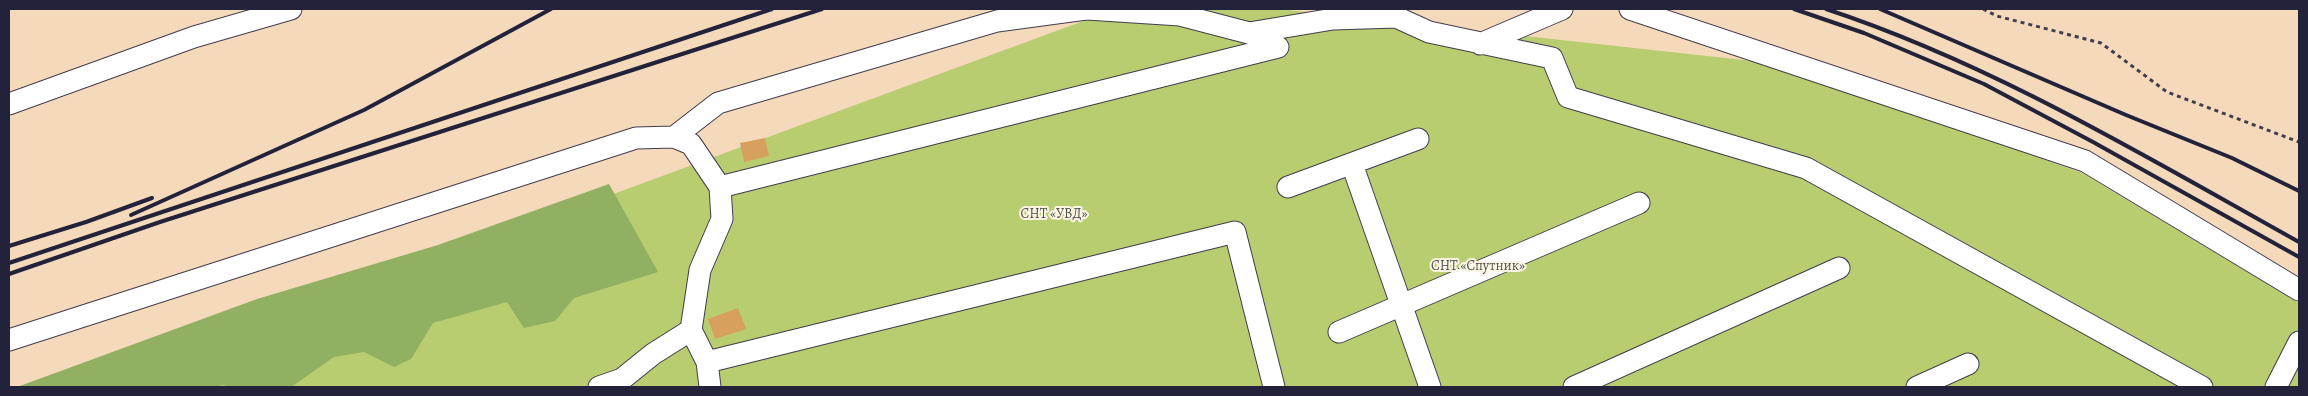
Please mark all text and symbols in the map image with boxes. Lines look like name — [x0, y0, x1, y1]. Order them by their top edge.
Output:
park label: СНТ «УВД» — [1021, 207, 1087, 223]
park label: СНТ «Спутник» — [1431, 259, 1525, 275]

